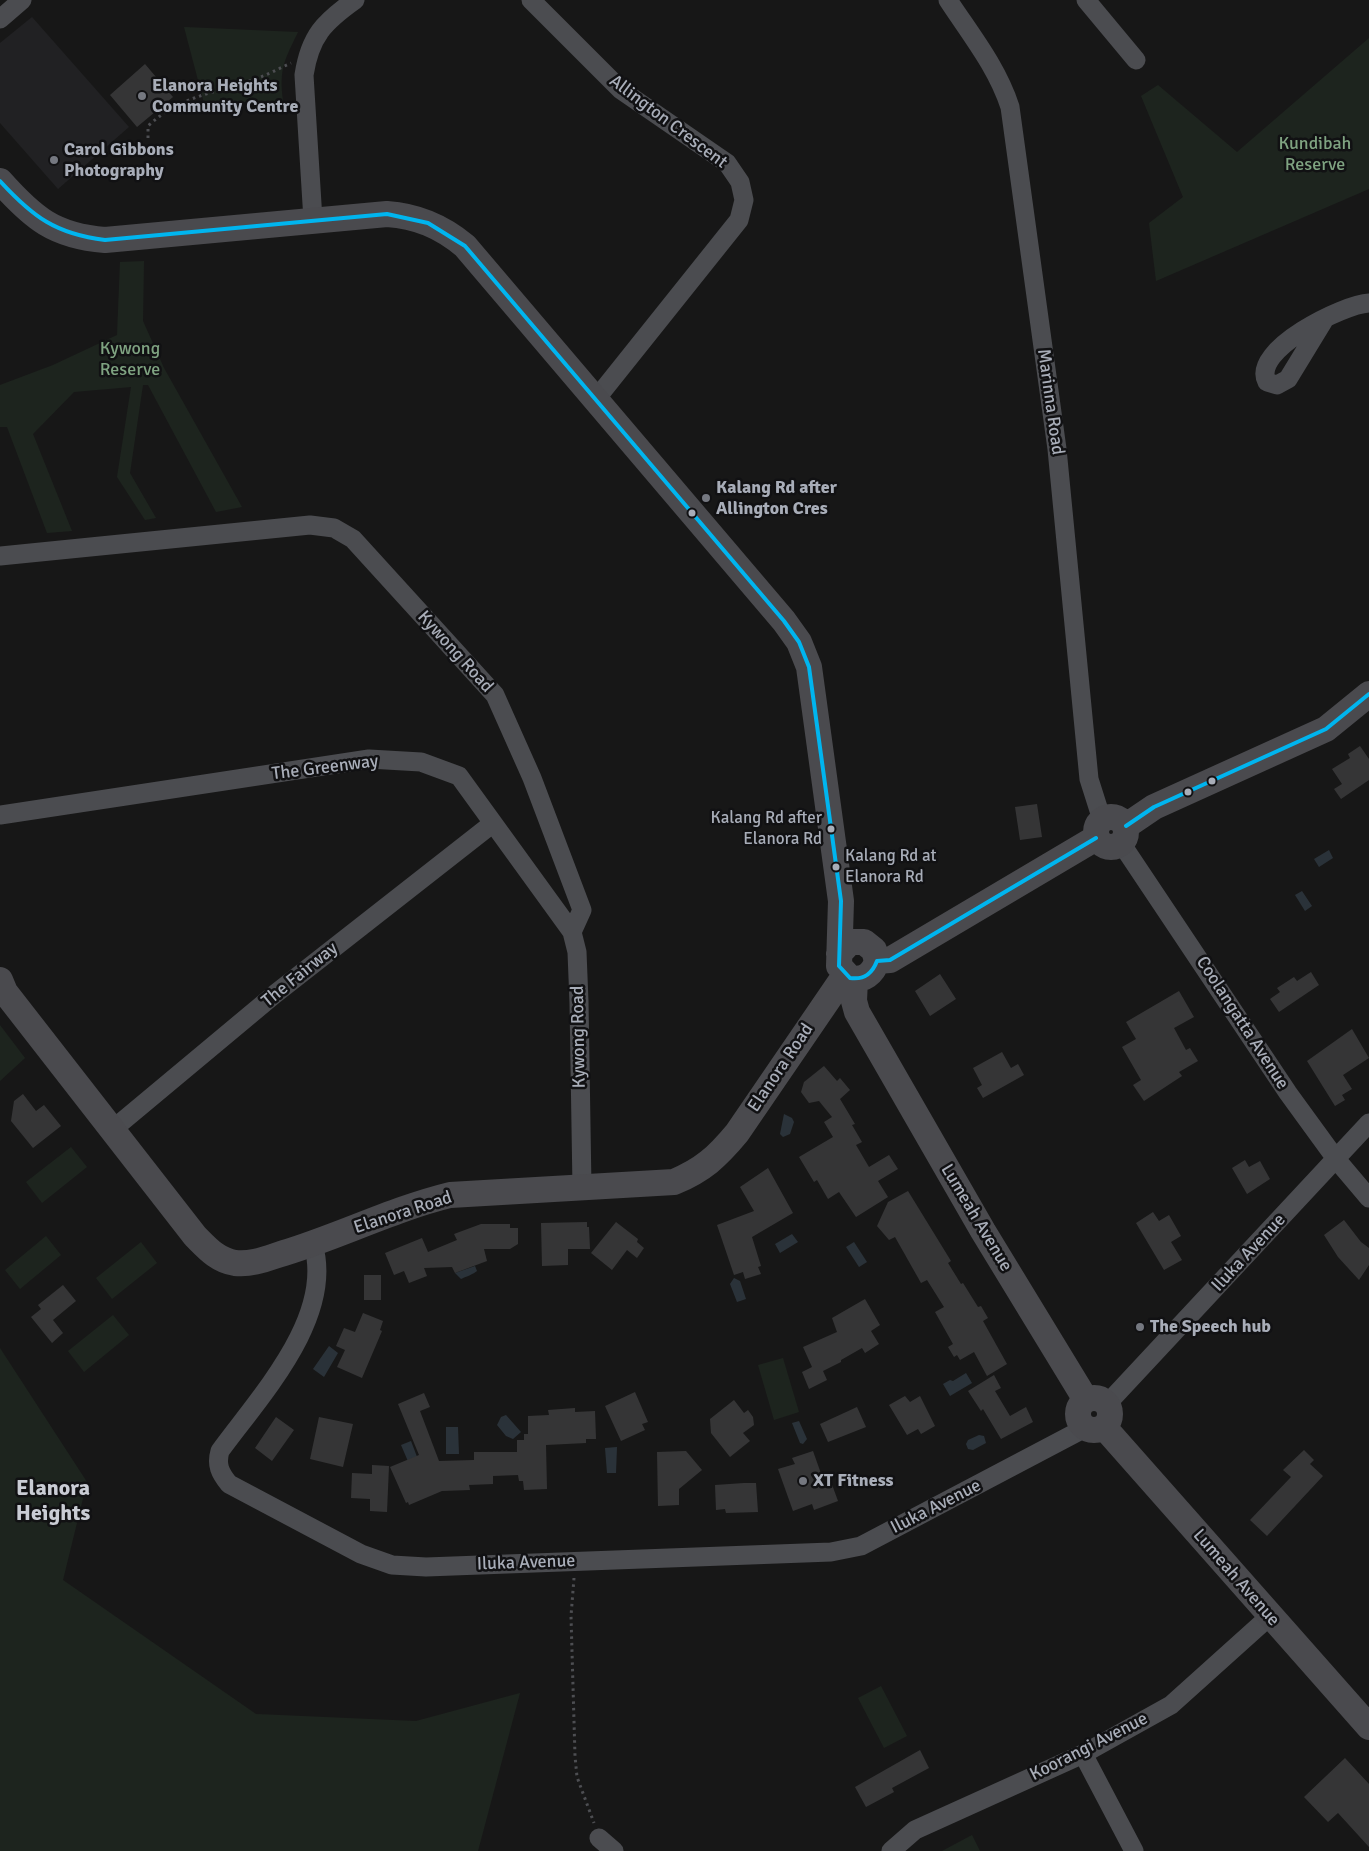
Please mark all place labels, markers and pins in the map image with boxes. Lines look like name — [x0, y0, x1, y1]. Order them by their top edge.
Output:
place label: Elanora Heights Community Centre — [152, 75, 298, 118]
marker: Elanora Heights Community Centre — [136, 90, 148, 102]
place label: Carol Gibbons Photography — [64, 139, 174, 182]
marker: Carol Gibbons Photography — [48, 154, 60, 166]
place label: Kalang Rd after Allington Cres — [716, 477, 837, 520]
marker: Kalang Rd after Allington Cres — [700, 492, 712, 504]
unlabelled marker — [687, 508, 697, 518]
unlabelled marker — [1207, 776, 1217, 786]
unlabelled marker — [1183, 787, 1193, 797]
place label: Kalang Rd after Elanora Rd — [711, 809, 822, 849]
marker: Kalang Rd after Elanora Rd — [826, 824, 836, 834]
place label: Kalang Rd at Elanora Rd — [845, 847, 936, 887]
marker: Kalang Rd at Elanora Rd — [831, 862, 841, 872]
place label: The Speech hub — [1150, 1316, 1271, 1338]
marker: The Speech hub — [1134, 1321, 1146, 1333]
place label: XT Fitness — [813, 1470, 894, 1492]
marker: XT Fitness — [797, 1475, 809, 1487]

